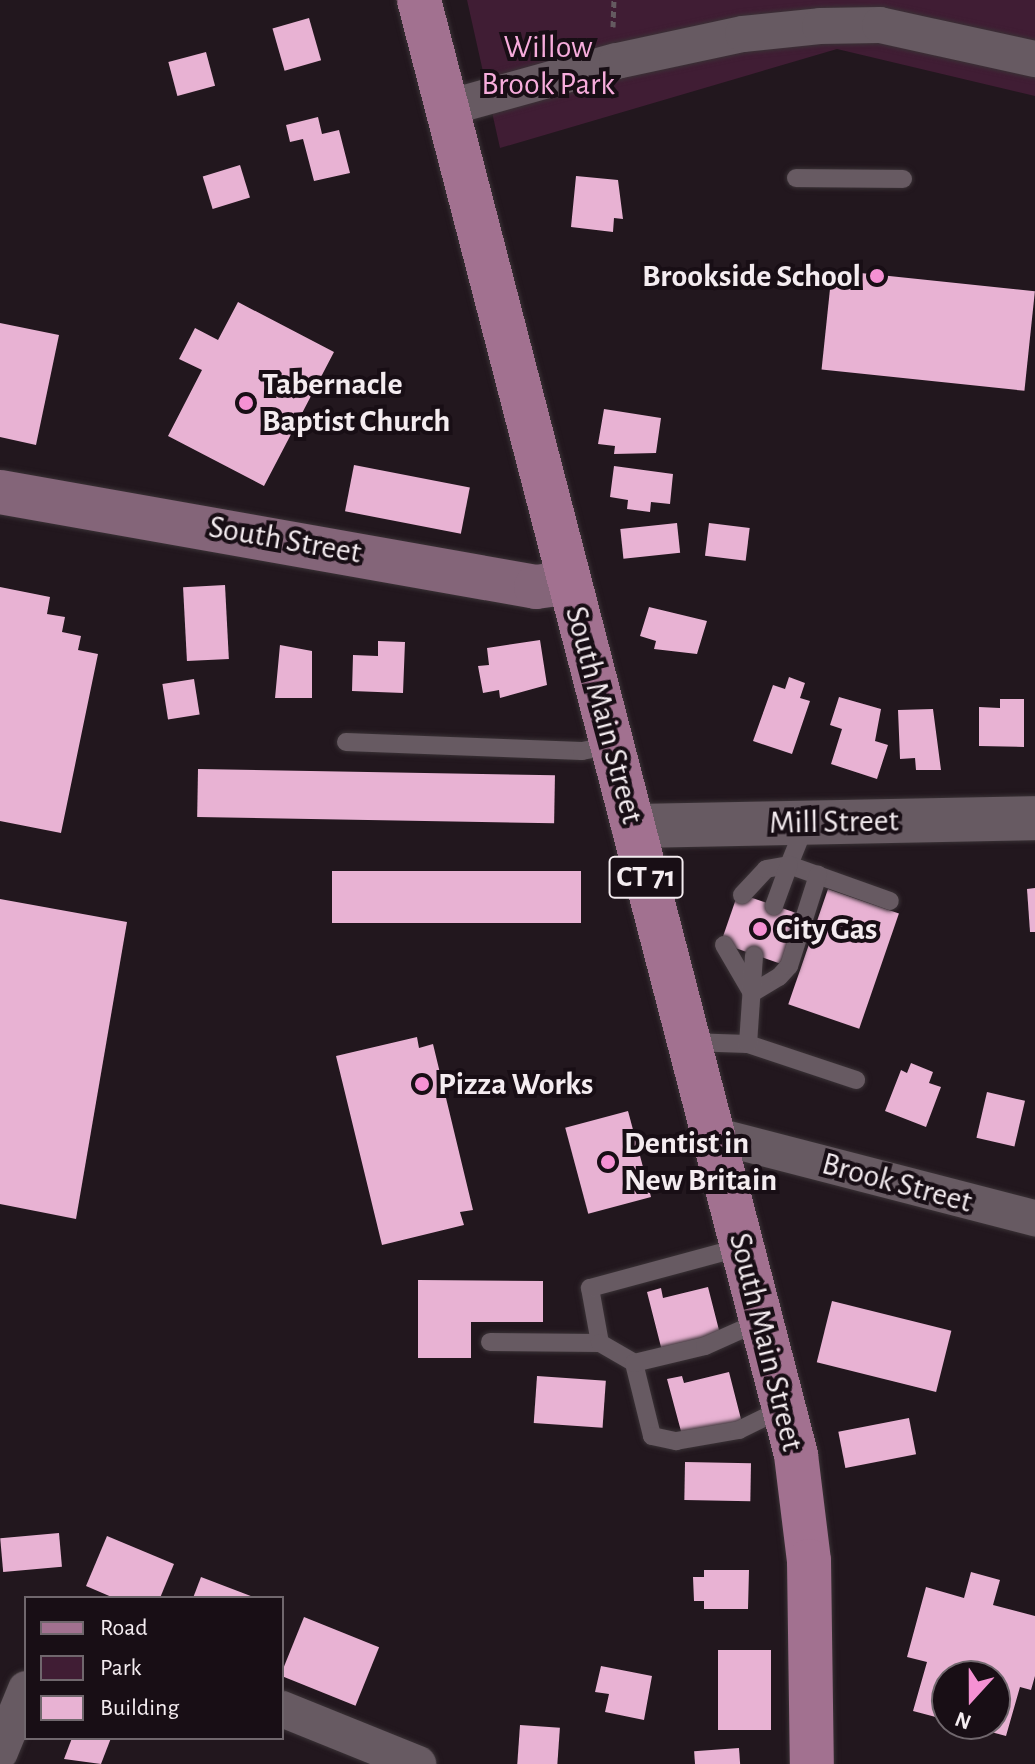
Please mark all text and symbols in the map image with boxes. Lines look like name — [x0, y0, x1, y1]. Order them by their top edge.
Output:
park label: Willow Brook Park — [481, 29, 615, 104]
place label: Brookside School — [642, 257, 861, 295]
marker: Brookside School — [868, 267, 886, 285]
place label: Tabernacle Baptist Church — [262, 366, 450, 441]
marker: Tabernacle Baptist Church — [237, 394, 255, 412]
street label: South Street — [206, 508, 364, 572]
street label: South Main Street — [557, 602, 651, 828]
street label: Mill Street — [769, 802, 899, 842]
road number: CT 71 — [608, 851, 684, 903]
place label: City Gas — [776, 910, 877, 948]
marker: City Gas — [751, 920, 769, 938]
place label: Pizza Works — [438, 1065, 593, 1103]
marker: Pizza Works — [413, 1075, 431, 1093]
place label: Dentist in New Britain — [624, 1125, 777, 1200]
street label: Brook Street — [818, 1145, 976, 1221]
marker: Dentist in New Britain — [599, 1153, 617, 1171]
street label: South Main Street — [720, 1229, 812, 1455]
legend — [24, 1596, 284, 1740]
text: Road — [100, 1616, 148, 1640]
text: Park — [100, 1656, 141, 1680]
north arrow — [931, 1660, 1011, 1740]
text: Building — [100, 1696, 179, 1720]
text: N — [952, 1708, 974, 1734]

